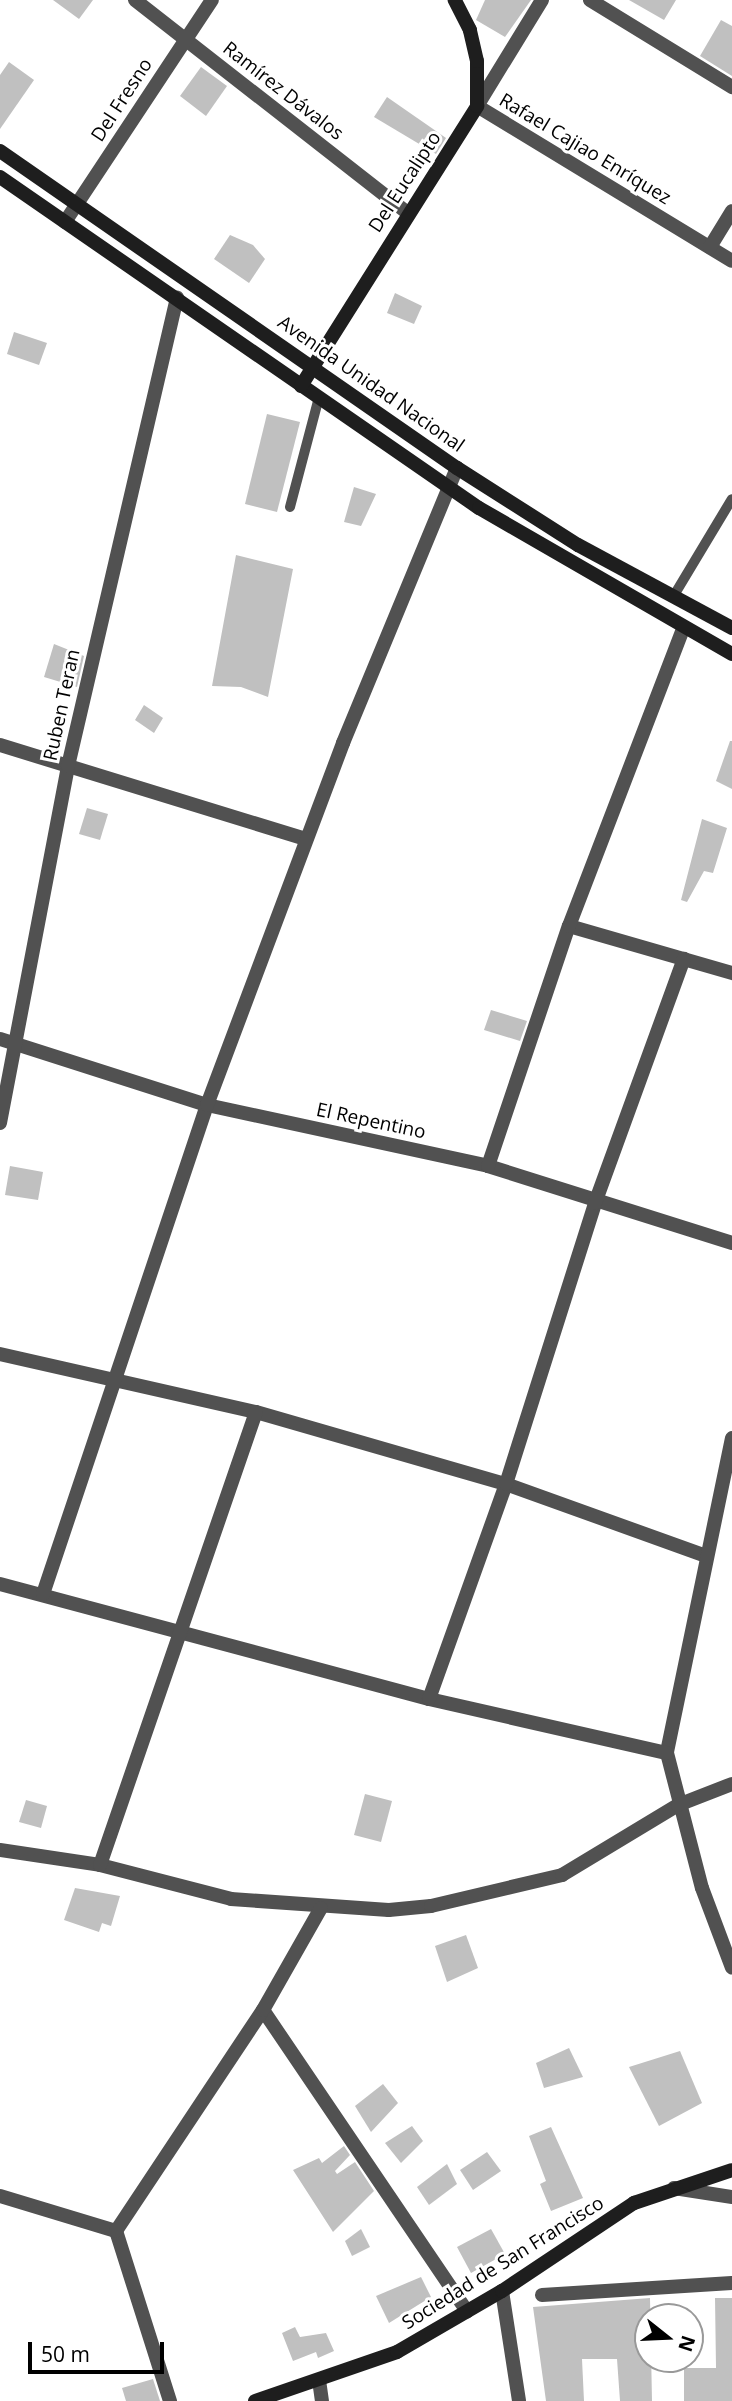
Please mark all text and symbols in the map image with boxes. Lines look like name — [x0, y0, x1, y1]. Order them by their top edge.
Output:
street label: Ramírez Dávalos — [218, 37, 348, 145]
street label: Del Fresno — [87, 54, 157, 146]
street label: Rafael Cajiao Enríquez — [495, 89, 675, 209]
street label: Del Eucalipto — [364, 127, 446, 237]
street label: Avenida Unidad Nacional — [274, 311, 468, 457]
street label: Ruben Teran — [39, 647, 85, 763]
street label: El Repentino — [314, 1098, 428, 1144]
street label: Sociedad de San Francisco — [398, 2192, 608, 2334]
north arrow — [634, 2303, 704, 2373]
scale bar — [32, 2328, 168, 2372]
text: N — [672, 2332, 702, 2355]
text: 50 m — [41, 2340, 90, 2368]

